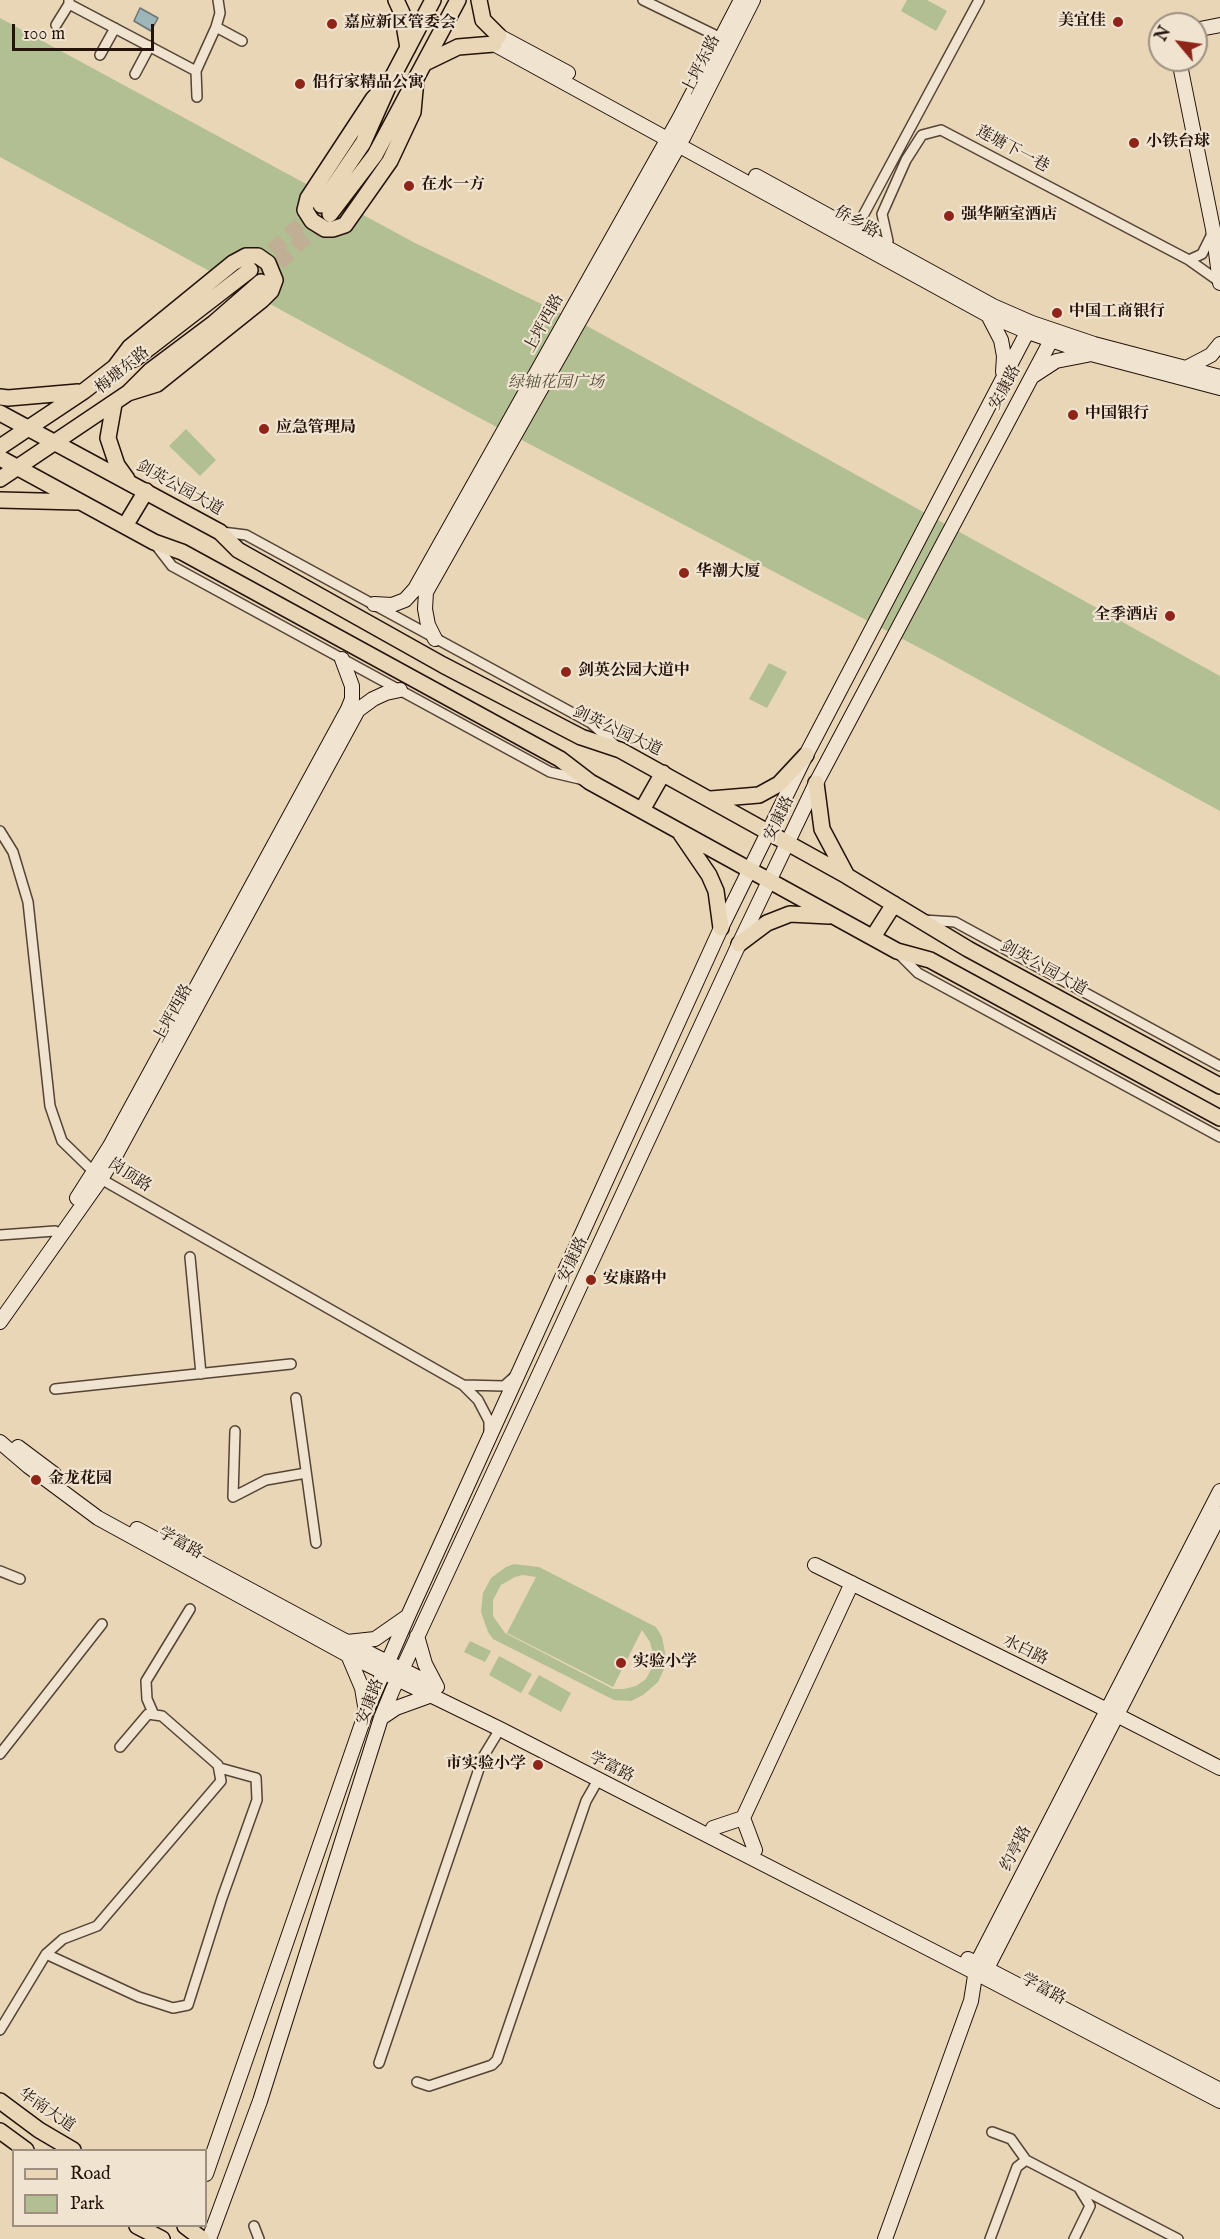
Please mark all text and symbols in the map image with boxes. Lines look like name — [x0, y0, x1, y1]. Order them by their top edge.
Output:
scale bar — [15, 12, 158, 50]
place label: 美宜佳 — [1058, 12, 1106, 32]
north arrow — [1148, 12, 1208, 72]
place label: 嘉应新区管委会 — [344, 14, 456, 34]
marker: 美宜佳 — [1111, 15, 1125, 29]
marker: 嘉应新区管委会 — [325, 17, 339, 31]
text: 100 m — [23, 23, 65, 46]
text: N — [1152, 23, 1176, 45]
street label: 上坪东路 — [679, 32, 725, 98]
place label: 侣行家精品公寓 — [312, 74, 424, 94]
marker: 侣行家精品公寓 — [293, 77, 307, 91]
street label: 莲塘下一巷 — [972, 123, 1052, 177]
place label: 小铁台球 — [1146, 133, 1210, 153]
marker: 小铁台球 — [1127, 136, 1141, 150]
place label: 在水一方 — [421, 176, 485, 196]
marker: 在水一方 — [402, 179, 416, 193]
street label: 侨乡路 — [830, 203, 882, 243]
place label: 强华陋室酒店 — [961, 206, 1057, 226]
marker: 强华陋室酒店 — [942, 209, 956, 223]
street label: 上坪西路 — [521, 291, 569, 357]
place label: 中国工商银行 — [1069, 303, 1165, 323]
marker: 中国工商银行 — [1050, 306, 1064, 320]
street label: 梅塘东路 — [92, 343, 154, 399]
street label: 安康路 — [986, 362, 1026, 414]
park label: 绿轴花园广场 — [508, 374, 604, 394]
place label: 中国银行 — [1085, 405, 1149, 425]
marker: 中国银行 — [1066, 408, 1080, 422]
place label: 应急管理局 — [276, 419, 356, 439]
marker: 应急管理局 — [257, 422, 271, 436]
street label: 剑英公园大道 — [132, 457, 226, 521]
place label: 华潮大厦 — [696, 563, 760, 583]
marker: 华潮大厦 — [677, 566, 691, 580]
place label: 全季酒店 — [1094, 606, 1158, 626]
marker: 全季酒店 — [1163, 609, 1177, 623]
place label: 剑英公园大道中 — [578, 662, 690, 682]
marker: 剑英公园大道中 — [559, 665, 573, 679]
street label: 剑英公园大道 — [569, 703, 665, 761]
street label: 安康路 — [761, 793, 799, 845]
street label: 剑英公园大道 — [996, 937, 1090, 1001]
street label: 上坪西路 — [150, 981, 198, 1047]
street label: 岗顶路 — [104, 1155, 154, 1197]
street label: 安康路 — [555, 1234, 593, 1286]
place label: 安康路中 — [603, 1270, 667, 1290]
marker: 安康路中 — [584, 1273, 598, 1287]
place label: 金龙花园 — [48, 1470, 112, 1490]
marker: 金龙花园 — [29, 1473, 43, 1487]
street label: 学富路 — [154, 1524, 206, 1564]
street label: 水白路 — [999, 1632, 1051, 1670]
place label: 实验小学 — [633, 1653, 697, 1673]
marker: 实验小学 — [614, 1656, 628, 1670]
street label: 安康路 — [353, 1676, 389, 1728]
street label: 学富路 — [585, 1749, 637, 1787]
place label: 市实验小学 — [446, 1755, 526, 1775]
marker: 市实验小学 — [531, 1758, 545, 1772]
street label: 约亭路 — [998, 1823, 1036, 1875]
street label: 学富路 — [1017, 1970, 1069, 2010]
street label: 华南大道 — [14, 2085, 78, 2137]
legend — [12, 2149, 207, 2227]
text: Road — [70, 2163, 111, 2186]
text: Park — [70, 2193, 104, 2216]

